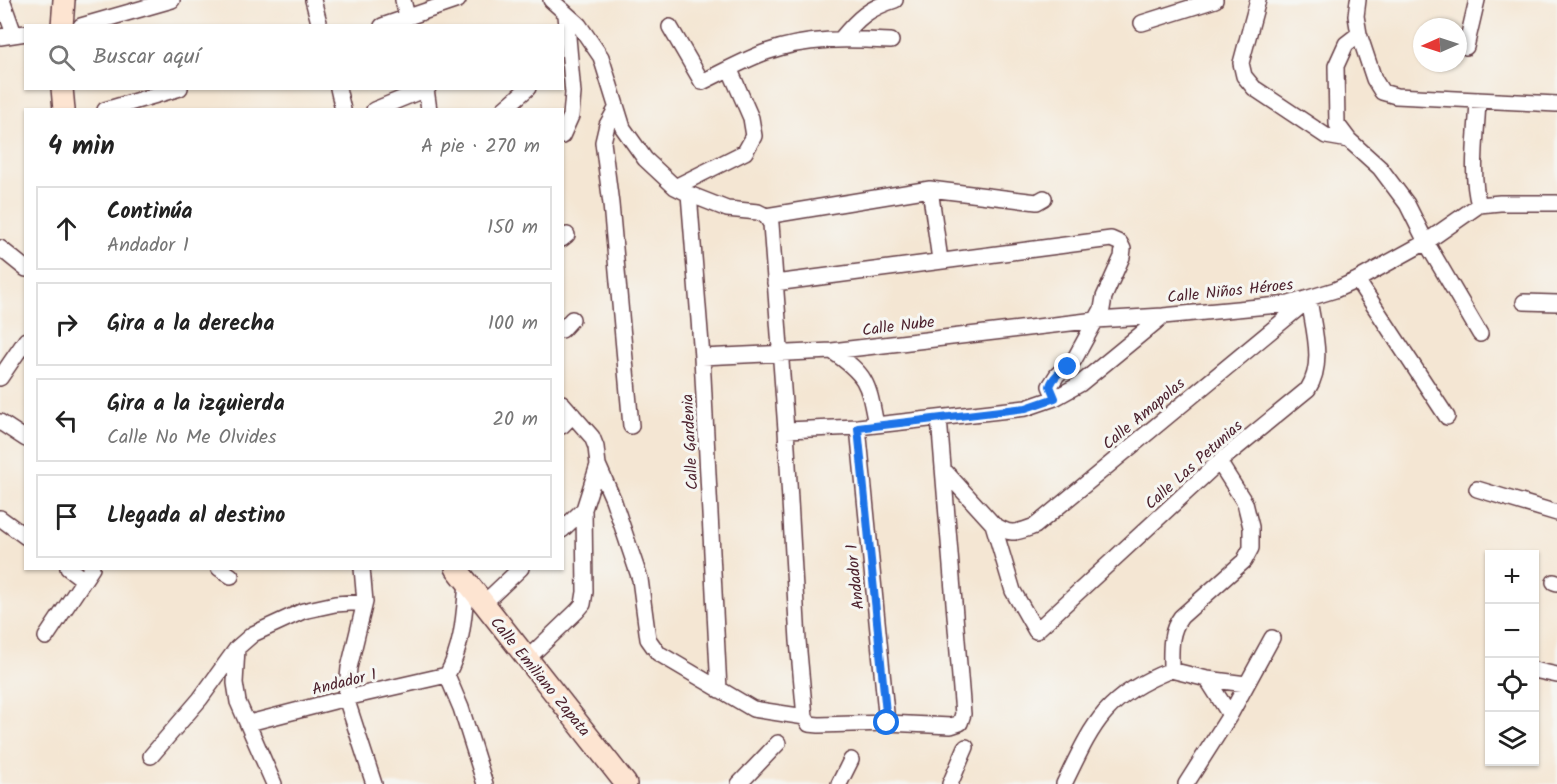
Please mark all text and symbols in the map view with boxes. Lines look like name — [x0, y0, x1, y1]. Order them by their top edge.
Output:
north arrow — [1413, 18, 1467, 72]
search box — [24, 24, 564, 90]
text: Buscar aquí — [93, 40, 200, 75]
icon: search — [45, 41, 78, 74]
text: 4 min — [48, 126, 115, 168]
text: A pie · 270 m — [421, 131, 540, 163]
text: Continúa — [107, 195, 192, 230]
icon: ahead — [50, 212, 83, 245]
text: 150 m — [487, 212, 538, 244]
text: Andador 1 — [107, 230, 189, 262]
street label: Calle Niños Héroes — [1166, 272, 1295, 311]
text: Gira a la derecha — [107, 307, 274, 342]
icon: right — [50, 308, 83, 341]
text: 100 m — [488, 308, 538, 340]
street label: Calle Nube — [861, 310, 936, 343]
route end — [1054, 353, 1080, 379]
street label: Calle Amapolas — [1097, 372, 1191, 456]
text: Gira a la izquierda — [107, 387, 285, 422]
street label: Calle Gardenia — [675, 393, 705, 491]
icon: left — [50, 404, 83, 437]
text: 20 m — [492, 404, 538, 436]
street label: Calle Las Petunias — [1139, 414, 1249, 516]
text: Calle No Me Olvides — [107, 422, 276, 454]
text: Llegada al destino — [107, 499, 285, 534]
icon: arrive — [50, 500, 83, 533]
street label: Andador 1 — [840, 543, 871, 611]
map controls — [1485, 550, 1539, 766]
button: + — [1485, 550, 1539, 604]
button: − — [1485, 604, 1539, 658]
street label: Calle Emiliano Zapata — [484, 612, 596, 742]
button: locate — [1485, 658, 1539, 712]
street label: Andador 1 — [309, 662, 379, 703]
route start — [873, 709, 899, 735]
button: layers — [1485, 712, 1539, 766]

